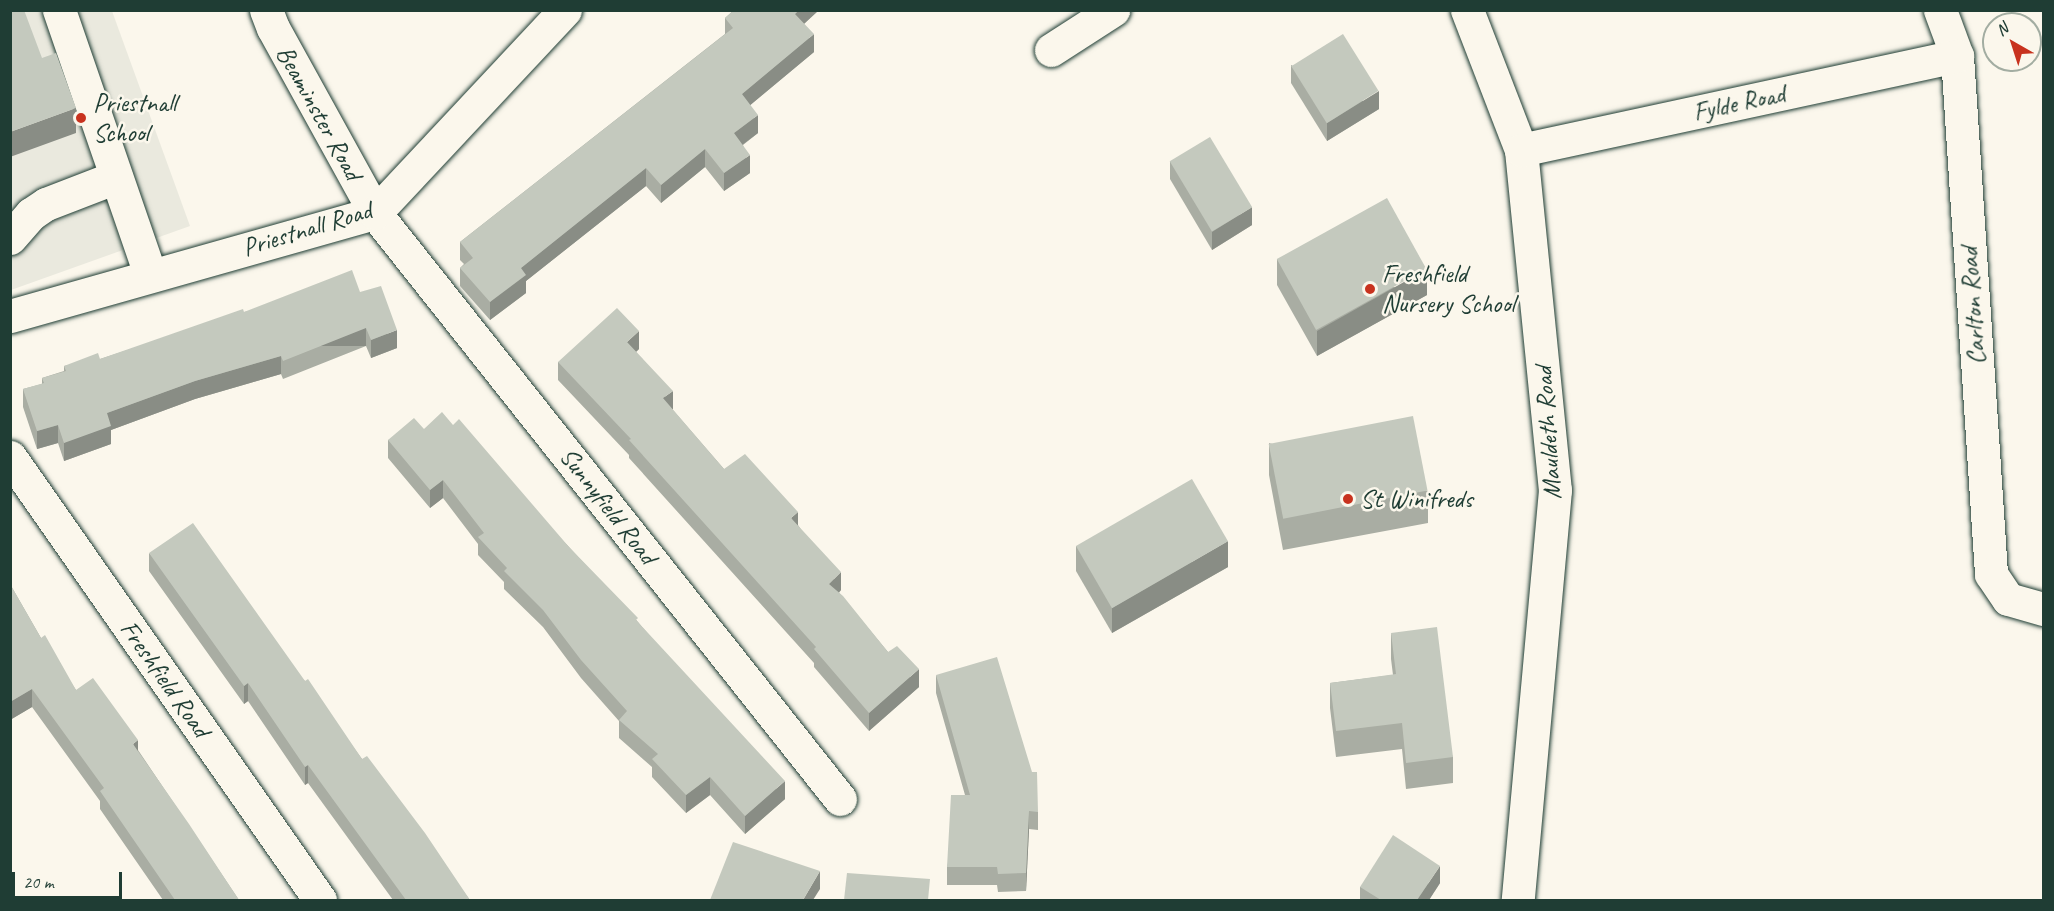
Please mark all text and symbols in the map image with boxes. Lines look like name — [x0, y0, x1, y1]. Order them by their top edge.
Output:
north arrow — [1982, 12, 2042, 72]
text: N — [1992, 19, 2012, 40]
street label: Beaminster Road — [269, 40, 369, 186]
street label: Fylde Road — [1690, 78, 1788, 128]
place label: Priestnall School — [93, 87, 176, 148]
marker: Priestnall School — [74, 111, 88, 125]
street label: Priestnall Road — [239, 195, 375, 263]
street label: Carlton Road — [1953, 247, 1993, 365]
place label: Freshfield Nursery School — [1382, 258, 1514, 320]
marker: Freshfield Nursery School — [1363, 282, 1377, 296]
street label: Mauldeth Road — [1528, 365, 1568, 501]
street label: Sunnyfield Road — [553, 442, 663, 570]
place label: St Winifreds — [1360, 483, 1473, 515]
marker: St Winifreds — [1341, 492, 1355, 506]
street label: Freshfield Road — [114, 615, 216, 743]
scale bar — [15, 860, 124, 898]
text: 20 m — [23, 871, 54, 893]

